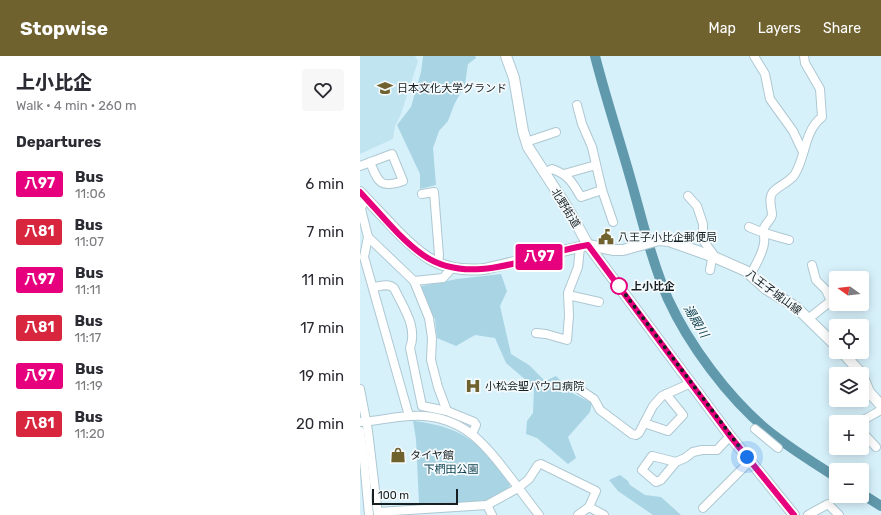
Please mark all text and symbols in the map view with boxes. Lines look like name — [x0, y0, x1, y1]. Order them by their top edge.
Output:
text: Stopwise — [20, 17, 108, 40]
text: Map — [709, 20, 736, 37]
text: Layers — [758, 20, 801, 37]
text: Share — [823, 20, 861, 37]
button: heart — [302, 69, 344, 111]
text: 上小比企 — [16, 71, 92, 94]
school or university icon: 日本文化大学グランド — [376, 79, 394, 97]
place label: 日本文化大学グランド — [397, 82, 507, 95]
text: Walk · 4 min · 260 m — [16, 98, 137, 113]
text: Departures — [16, 133, 101, 151]
text: Bus — [75, 168, 103, 186]
text: 八97 — [24, 175, 55, 192]
text: 6 min — [305, 175, 344, 193]
text: 11:06 — [75, 186, 106, 201]
street label: 北野街道 — [548, 186, 583, 230]
text: Bus — [74, 216, 103, 234]
text: 八81 — [24, 223, 54, 240]
text: 7 min — [307, 223, 344, 241]
public building icon: 八王子小比企郵便局 — [597, 228, 615, 246]
place label: 八王子小比企郵便局 — [618, 231, 717, 244]
text: 11:07 — [74, 234, 104, 249]
line badge: 八97 — [516, 244, 562, 270]
text: 八97 — [524, 248, 555, 265]
text: Bus — [75, 264, 103, 282]
street label: 八王子城山線 — [743, 267, 804, 317]
text: 八97 — [24, 271, 55, 288]
text: 11 min — [301, 271, 344, 289]
north arrow — [829, 271, 869, 311]
map controls — [829, 271, 869, 503]
marker: 上小比企 — [610, 277, 628, 295]
place label: 上小比企 — [631, 280, 675, 293]
text: 11:11 — [75, 282, 101, 297]
water label: 湯殿川 — [681, 302, 712, 342]
text: Bus — [74, 312, 103, 330]
text: 八81 — [24, 319, 54, 336]
text: 17 min — [300, 319, 344, 337]
button: locate — [829, 319, 869, 359]
text: 11:17 — [74, 330, 101, 345]
text: Bus — [75, 360, 103, 378]
text: 八97 — [24, 367, 55, 384]
text: 19 min — [299, 367, 344, 385]
button: layers — [829, 367, 869, 407]
hospital icon: 小松会聖パウロ病院 — [464, 377, 482, 395]
text: 11:19 — [75, 378, 103, 393]
place label: 小松会聖パウロ病院 — [485, 380, 584, 393]
text: Bus — [74, 408, 103, 426]
text: 八81 — [24, 415, 54, 432]
text: 20 min — [296, 415, 344, 433]
button: + — [829, 415, 869, 455]
text: 11:20 — [74, 426, 105, 441]
shop icon: タイヤ館 — [389, 446, 407, 464]
your location — [737, 447, 757, 467]
place label: タイヤ館 — [410, 449, 454, 462]
park label: 下椚田公園 — [424, 463, 479, 476]
button: − — [829, 463, 869, 503]
scale bar — [372, 487, 458, 506]
text: 100 m — [378, 489, 409, 502]

